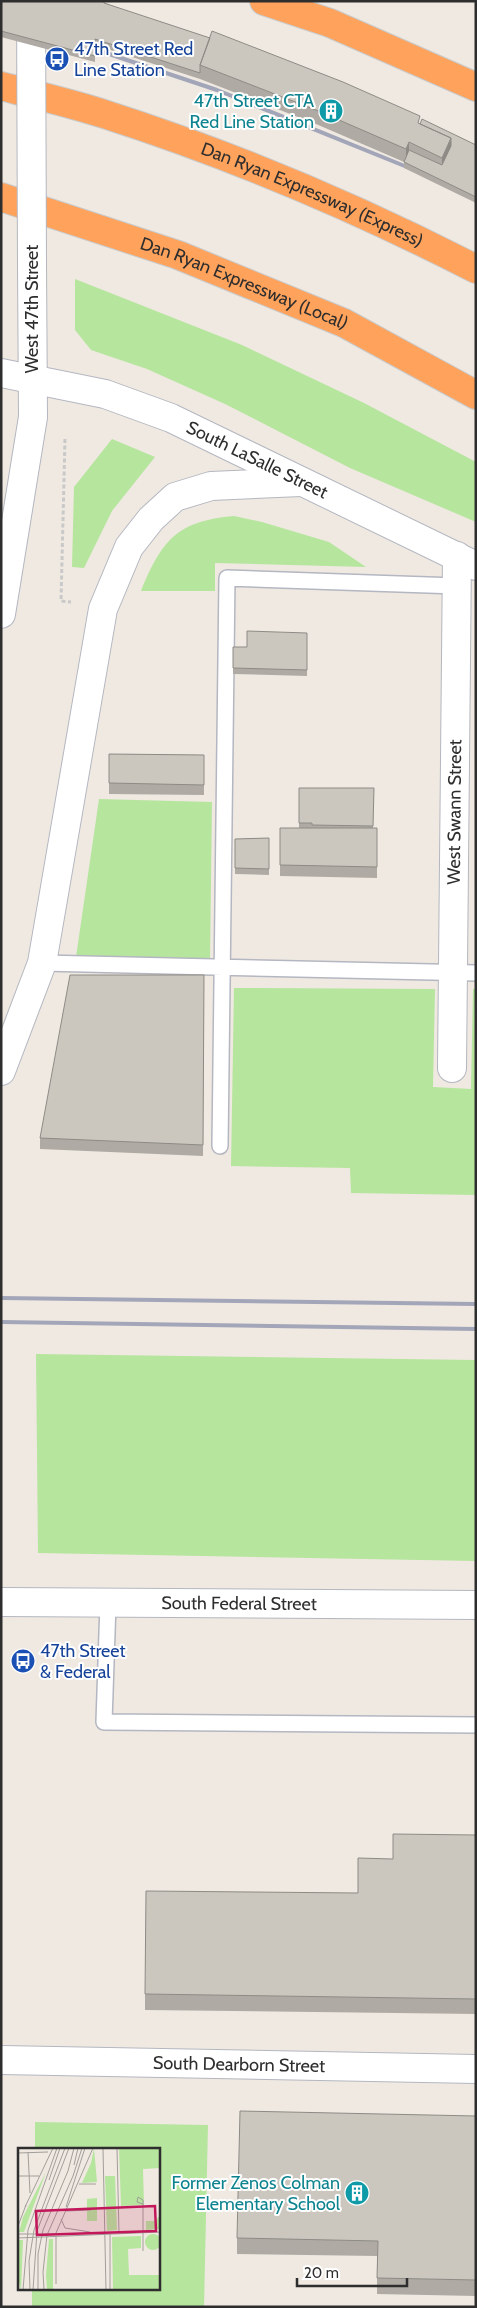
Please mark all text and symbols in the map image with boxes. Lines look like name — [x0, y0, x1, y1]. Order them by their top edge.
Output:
place label: 47th Street Red Line Station — [74, 38, 193, 81]
bus stop icon: 47th Street Red Line Station — [44, 46, 70, 72]
place label: 47th Street CTA Red Line Station — [189, 90, 314, 133]
building icon: 47th Street CTA Red Line Station — [318, 98, 344, 124]
street label: Dan Ryan Expressway (Express) — [198, 138, 427, 252]
street label: Dan Ryan Expressway (Local) — [137, 232, 352, 334]
street label: West 47th Street — [21, 245, 43, 373]
street label: South LaSalle Street — [183, 416, 331, 503]
street label: West Swann Street — [443, 739, 466, 885]
street label: South Federal Street — [161, 1592, 317, 1615]
place label: 47th Street & Federal — [40, 1640, 126, 1683]
bus stop icon: 47th Street & Federal — [10, 1648, 36, 1674]
street label: South Dearborn Street — [153, 2052, 325, 2077]
inset map — [18, 2148, 160, 2290]
place label: Former Zenos Colman Elementary School — [172, 2172, 341, 2215]
building icon: Former Zenos Colman Elementary School — [344, 2180, 370, 2206]
scale bar — [297, 2256, 407, 2288]
text: 20 m — [304, 2264, 339, 2282]

